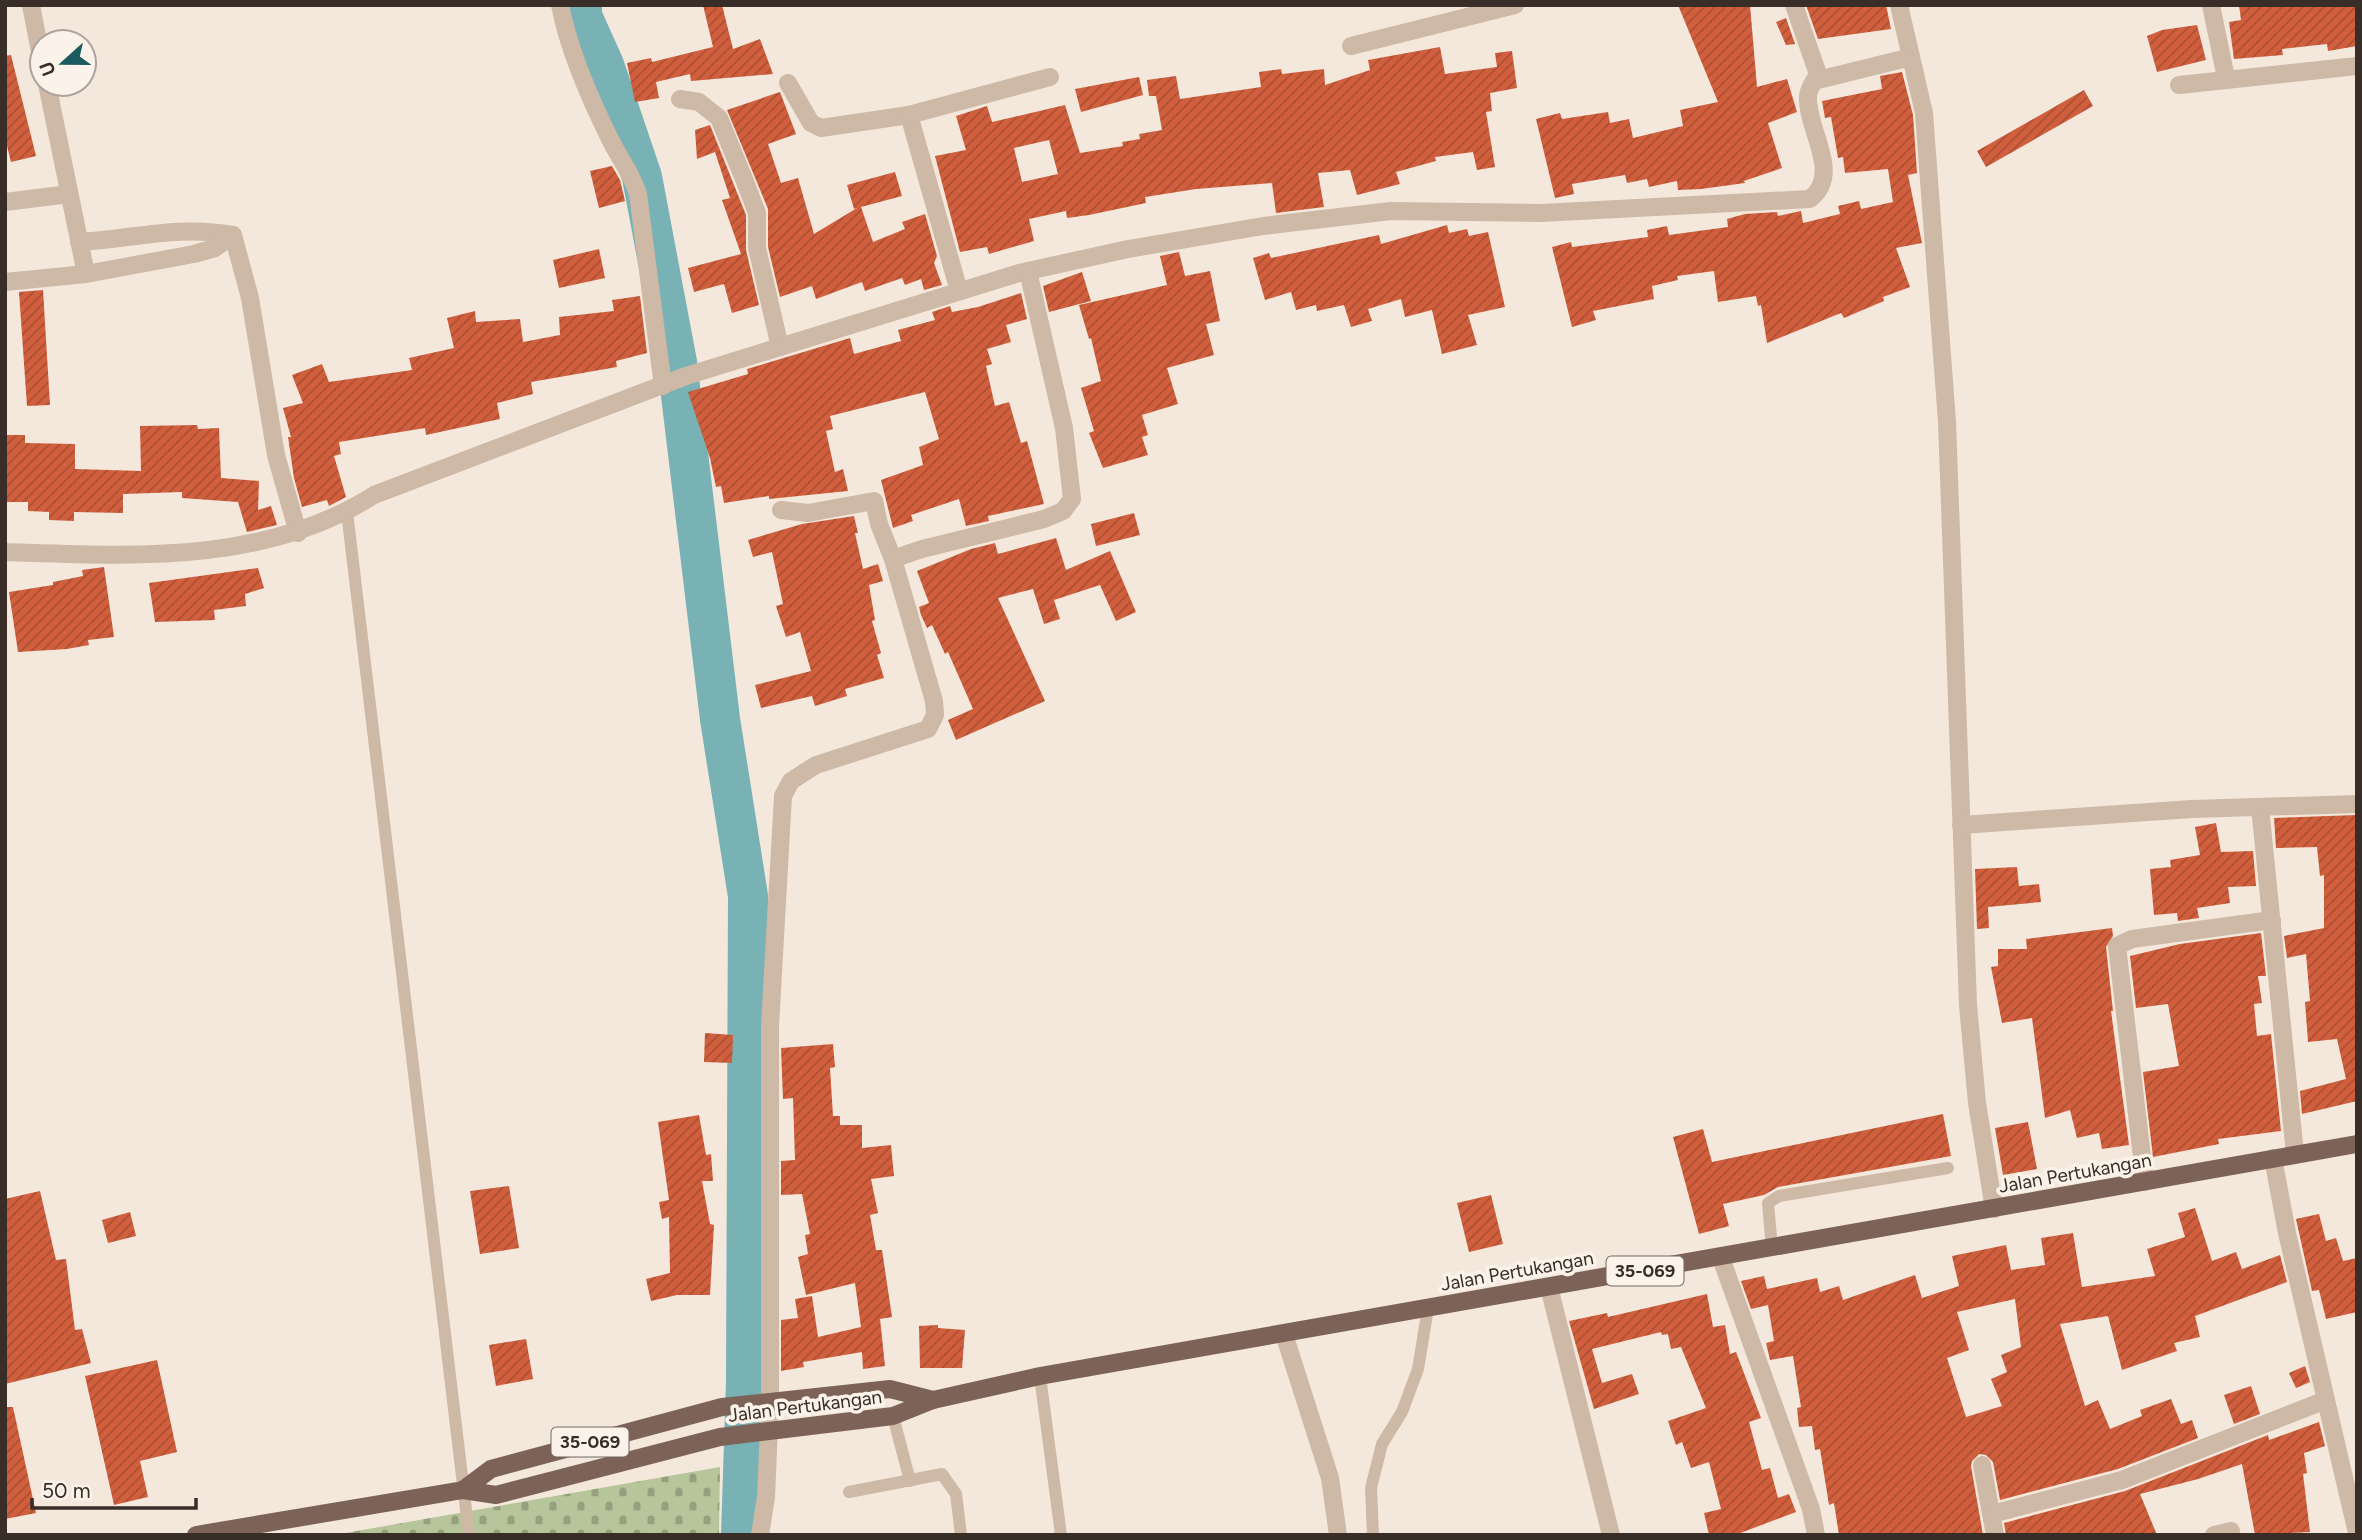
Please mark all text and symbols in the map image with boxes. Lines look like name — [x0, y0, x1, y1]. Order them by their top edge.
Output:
north arrow — [28, 28, 98, 98]
text: U — [34, 59, 61, 79]
street label: Jalan Pertukangan — [1997, 1148, 2153, 1198]
street label: Jalan Pertukangan — [1439, 1246, 1595, 1296]
road number: 35-069 — [1606, 1256, 1684, 1286]
street label: Jalan Pertukangan — [727, 1385, 883, 1427]
road number: 35-069 — [552, 1428, 628, 1456]
scale bar — [32, 1466, 196, 1510]
text: 50 m — [42, 1478, 91, 1503]

